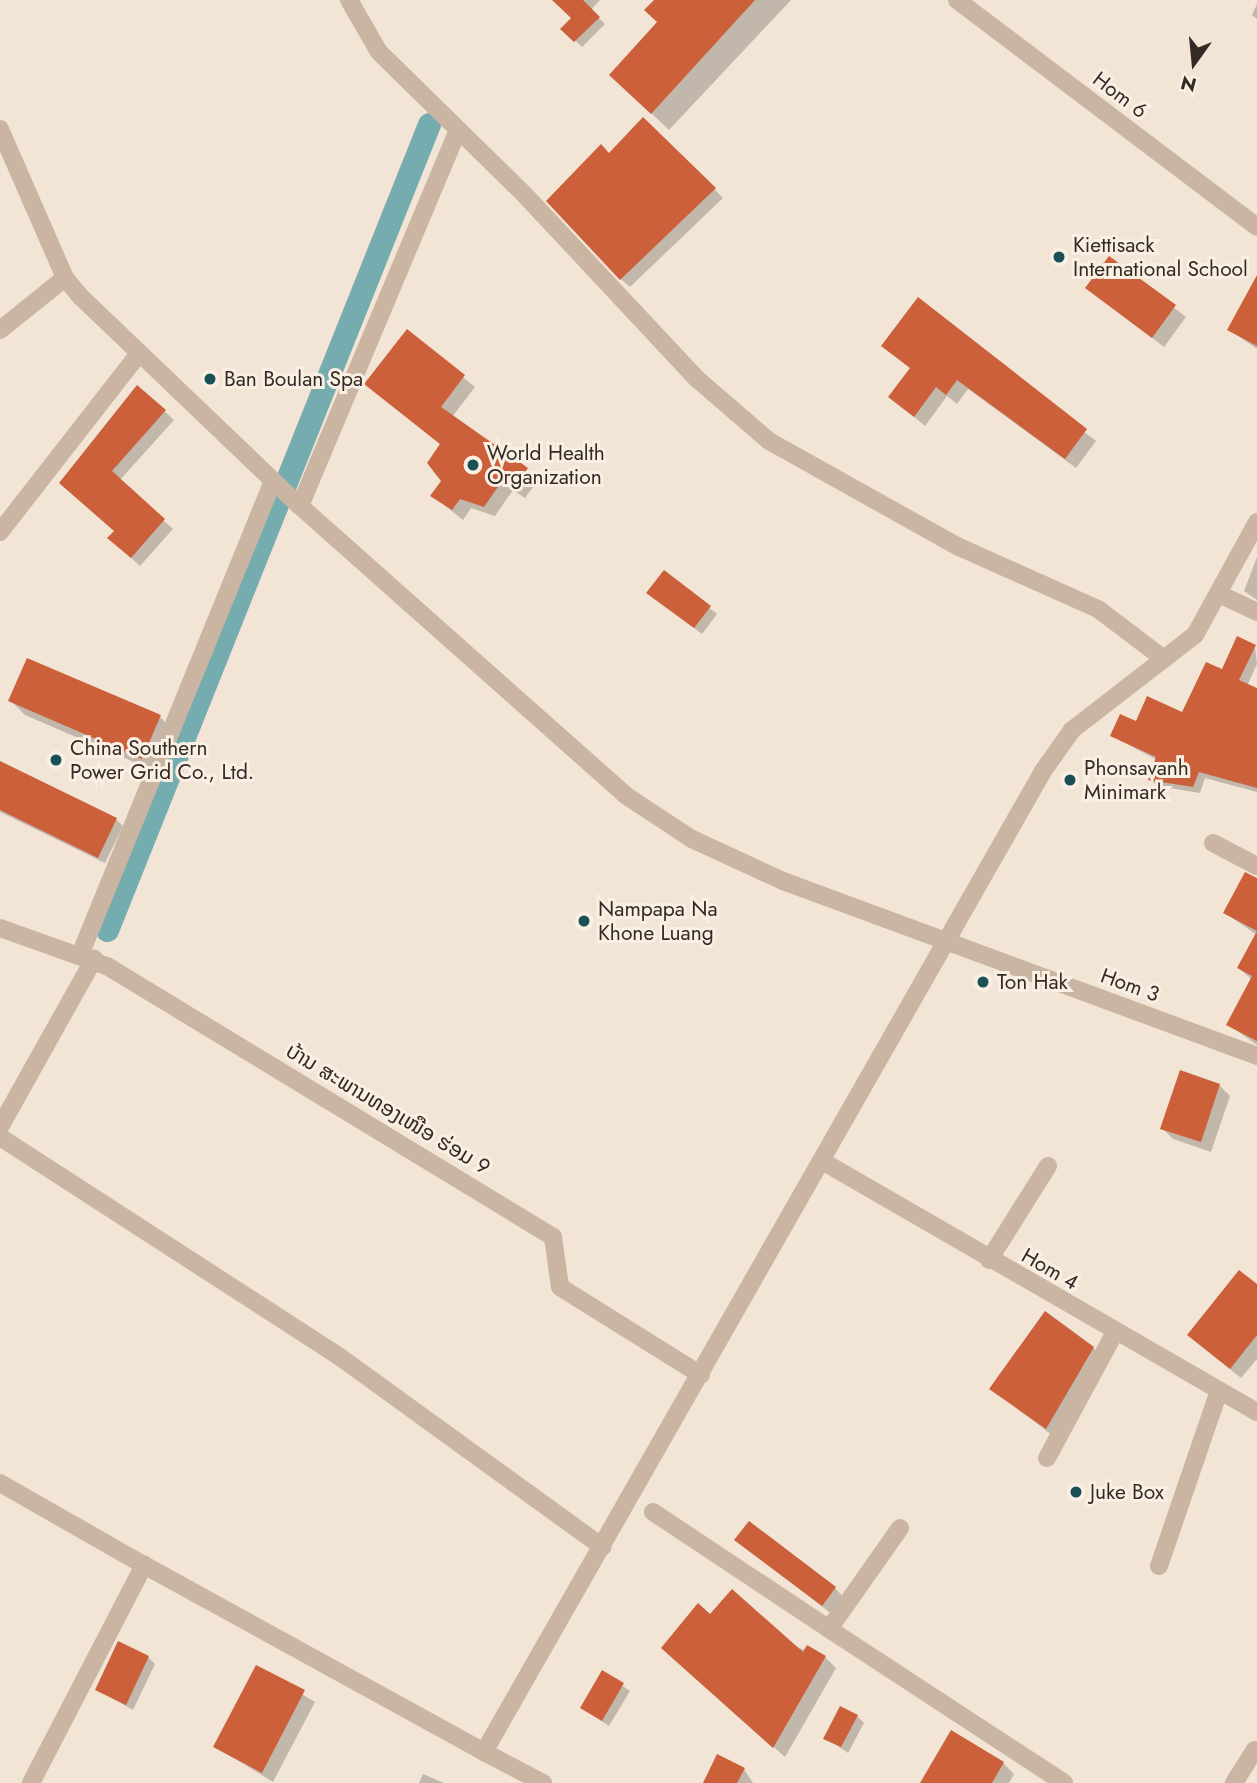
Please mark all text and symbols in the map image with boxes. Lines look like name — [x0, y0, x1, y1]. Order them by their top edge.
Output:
north arrow — [1159, 28, 1229, 98]
street label: Hom 6 — [1088, 67, 1152, 123]
text: N — [1178, 69, 1199, 99]
place label: Kiettisack International School — [1073, 232, 1248, 282]
marker: Kiettisack International School — [1051, 249, 1067, 265]
place label: Ban Boulan Spa — [224, 366, 363, 392]
marker: Ban Boulan Spa — [202, 371, 218, 387]
place label: World Health Organization — [487, 440, 605, 490]
marker: World Health Organization — [465, 457, 481, 473]
place label: China Southern Power Grid Co., Ltd. — [70, 735, 254, 785]
marker: China Southern Power Grid Co., Ltd. — [48, 752, 64, 768]
place label: Phonsavanh Minimark — [1084, 755, 1189, 805]
marker: Phonsavanh Minimark — [1062, 772, 1078, 788]
place label: Nampapa Na Khone Luang — [598, 896, 718, 946]
marker: Nampapa Na Khone Luang — [576, 913, 592, 929]
street label: Hom 3 — [1097, 963, 1163, 1007]
place label: Ton Hak — [997, 969, 1068, 995]
marker: Ton Hak — [975, 974, 991, 990]
street label: ບ້ານ ສະພານທອງເໜືອ ຮ່ອມ 9 — [281, 1038, 495, 1180]
street label: Hom 4 — [1017, 1243, 1083, 1295]
place label: Juke Box — [1090, 1479, 1164, 1505]
marker: Juke Box — [1068, 1484, 1084, 1500]

